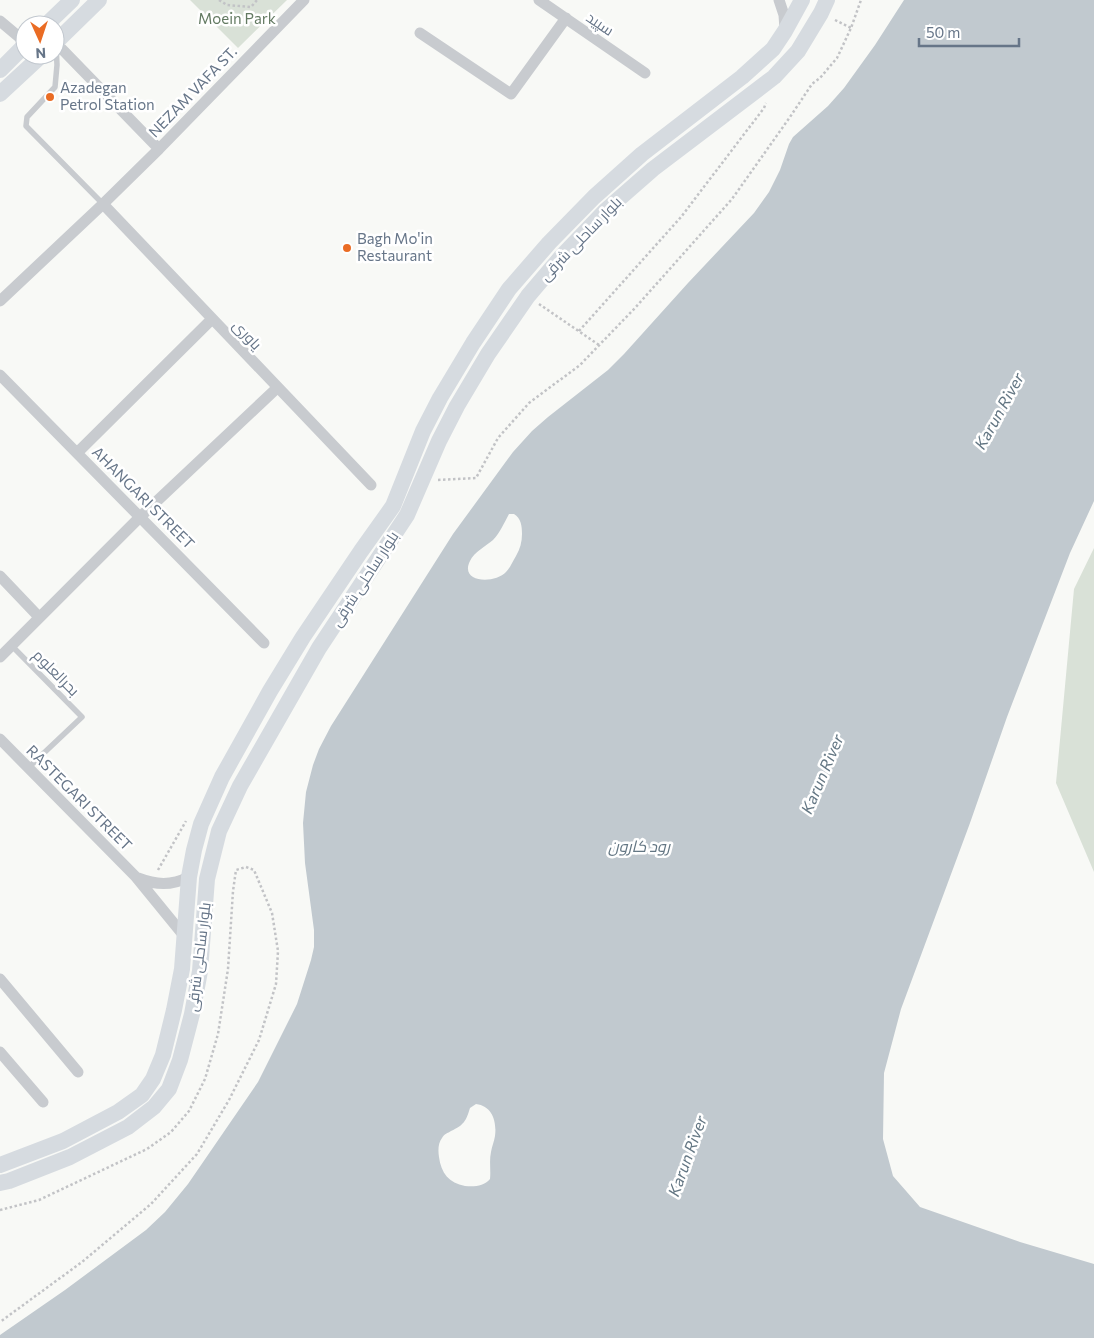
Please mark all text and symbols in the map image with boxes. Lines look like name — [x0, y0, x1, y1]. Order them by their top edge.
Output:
street label: سپید — [582, 8, 618, 40]
park label: Moein Park — [198, 9, 276, 27]
north arrow — [15, 15, 65, 65]
scale bar — [919, 15, 1019, 47]
text: 50 m — [926, 23, 960, 41]
street label: NEZAM VAFA ST. — [144, 42, 240, 140]
text: N — [35, 45, 46, 62]
place label: Azadegan Petrol Station — [60, 78, 155, 113]
marker: Azadegan Petrol Station — [44, 91, 56, 103]
street label: بلوار ساحلی شرقی — [536, 192, 626, 286]
place label: Bagh Mo'in Restaurant — [357, 229, 433, 264]
marker: Bagh Mo'in Restaurant — [341, 242, 353, 254]
street label: یاوری — [228, 316, 266, 354]
water label: Karun River — [970, 369, 1028, 452]
street label: AHANGARI STREET — [89, 442, 199, 553]
street label: بلوار ساحلی شرقی — [327, 527, 403, 631]
street label: بحرالعلوم — [28, 645, 84, 701]
water label: Karun River — [796, 731, 847, 816]
street label: RASTEGARI STREET — [23, 741, 136, 854]
water label: رود کارون — [608, 836, 672, 856]
street label: بلوار ساحلی شرقی — [182, 901, 216, 1013]
water label: Karun River — [663, 1112, 710, 1199]

